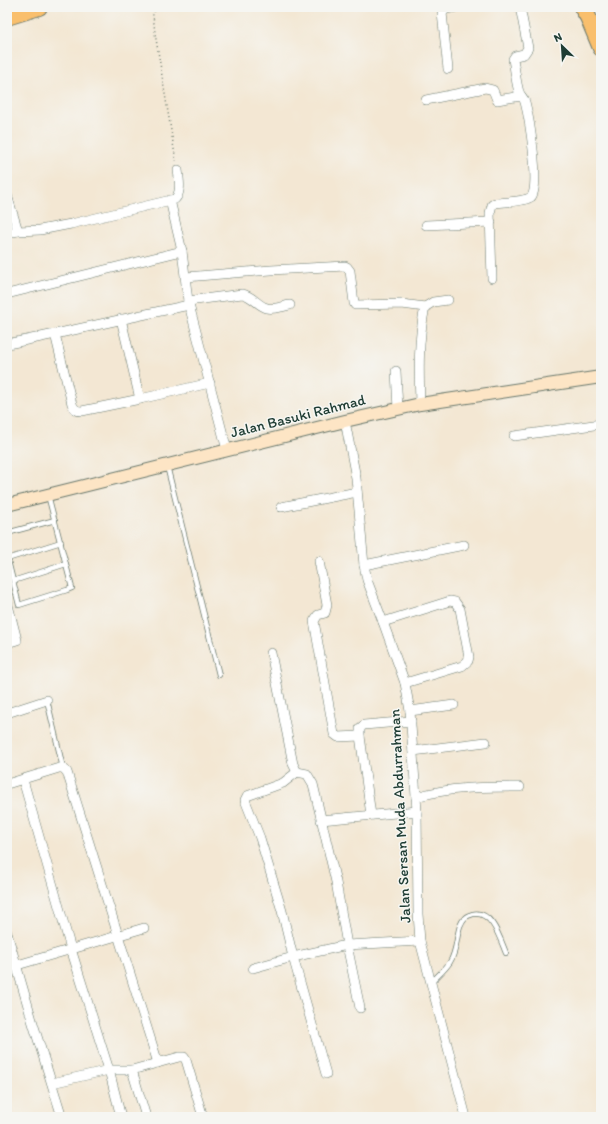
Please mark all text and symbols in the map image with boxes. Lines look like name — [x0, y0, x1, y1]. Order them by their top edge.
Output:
north arrow — [542, 26, 582, 66]
text: N — [552, 30, 564, 45]
street label: Jalan Basuki Rahmad — [229, 390, 368, 441]
street label: Jalan Sersan Muda Abdurrahman — [385, 708, 415, 923]

